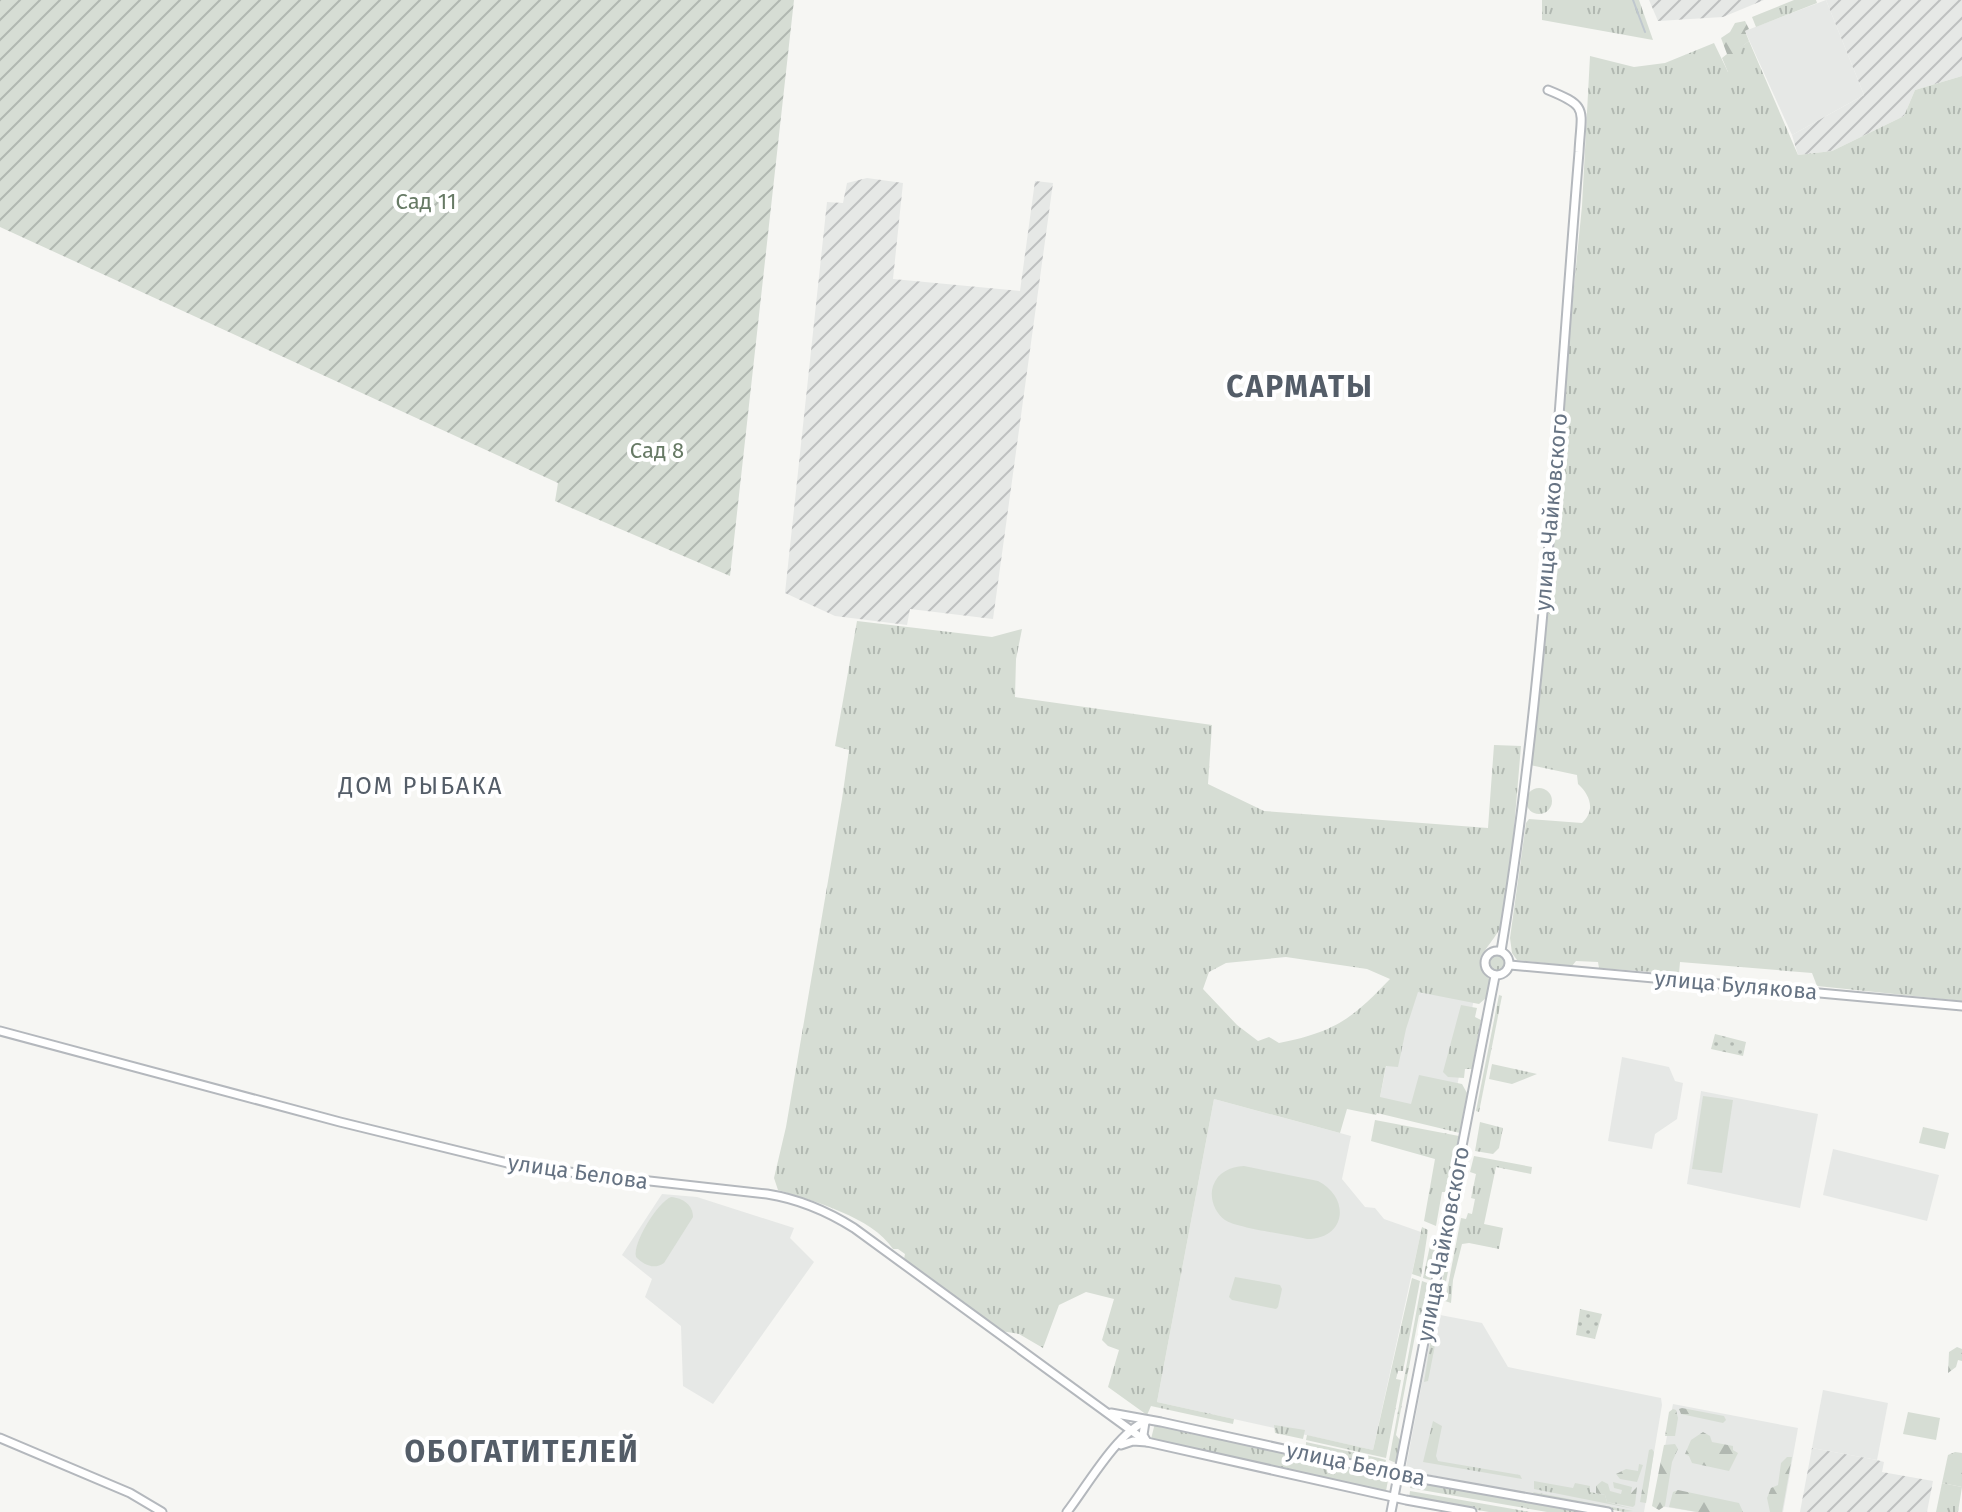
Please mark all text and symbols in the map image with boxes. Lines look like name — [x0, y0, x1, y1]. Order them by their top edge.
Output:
park label: Сад 11 — [396, 188, 456, 215]
district label: САРМАТЫ — [1226, 369, 1374, 405]
street label: улица Чайковского — [1529, 412, 1573, 612]
park label: Сад 8 — [630, 437, 684, 464]
district label: ДОМ РЫБАКА — [337, 772, 504, 800]
street label: улица Булякова — [1653, 964, 1819, 1006]
street label: улица Чайковского — [1411, 1144, 1475, 1344]
street label: улица Белова — [506, 1149, 650, 1195]
district label: ОБОГАТИТЕЛЕЙ — [404, 1433, 640, 1470]
street label: улица Белова — [1284, 1436, 1428, 1492]

